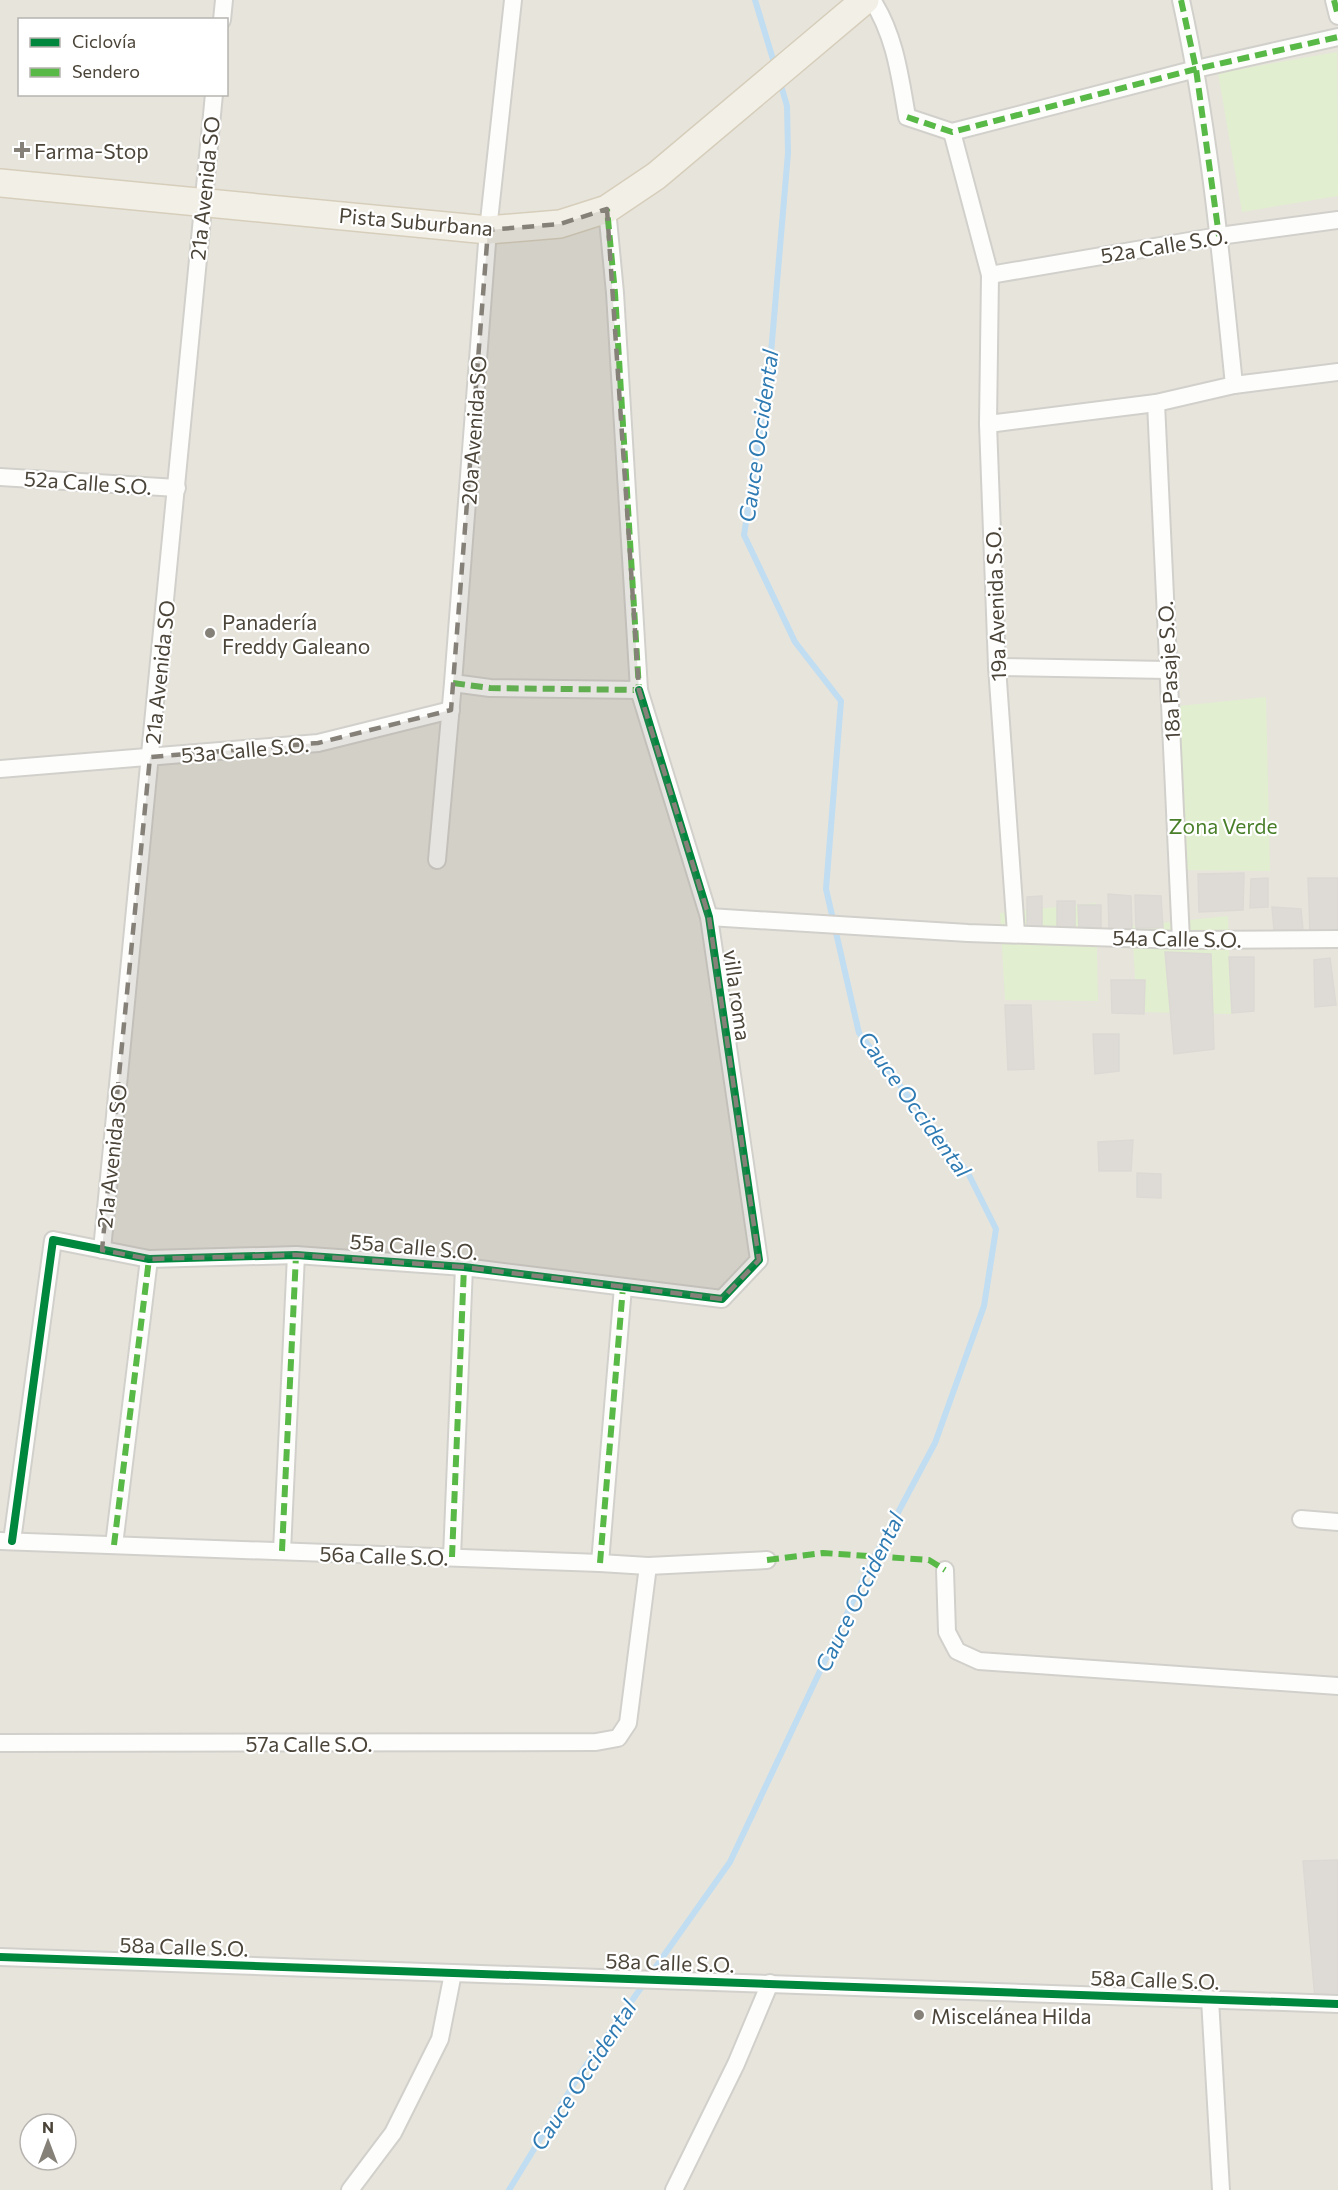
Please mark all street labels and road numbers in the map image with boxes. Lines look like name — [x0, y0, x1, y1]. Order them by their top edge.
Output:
street label: 21a Avenida SO — [184, 115, 224, 261]
street label: Pista Suburbana — [338, 202, 494, 240]
street label: 52a Calle S.O. — [1099, 223, 1229, 267]
street label: 20a Avenida SO — [455, 355, 491, 505]
street label: 52a Calle S.O. — [23, 465, 153, 499]
street label: 19a Avenida S.O. — [980, 526, 1010, 682]
street label: 21a Avenida SO — [139, 599, 179, 745]
street label: 18a Pasaje S.O. — [1152, 600, 1184, 742]
street label: 53a Calle S.O. — [180, 731, 310, 767]
street label: 54a Calle S.O. — [1112, 924, 1242, 952]
street label: villa roma — [719, 948, 757, 1042]
street label: 21a Avenida SO — [91, 1083, 131, 1229]
street label: 55a Calle S.O. — [349, 1228, 479, 1264]
street label: 56a Calle S.O. — [319, 1540, 449, 1570]
street label: 57a Calle S.O. — [245, 1731, 373, 1756]
street label: 58a Calle S.O. — [119, 1931, 249, 1961]
street label: 58a Calle S.O. — [605, 1947, 735, 1977]
street label: 58a Calle S.O. — [1090, 1964, 1220, 1994]

